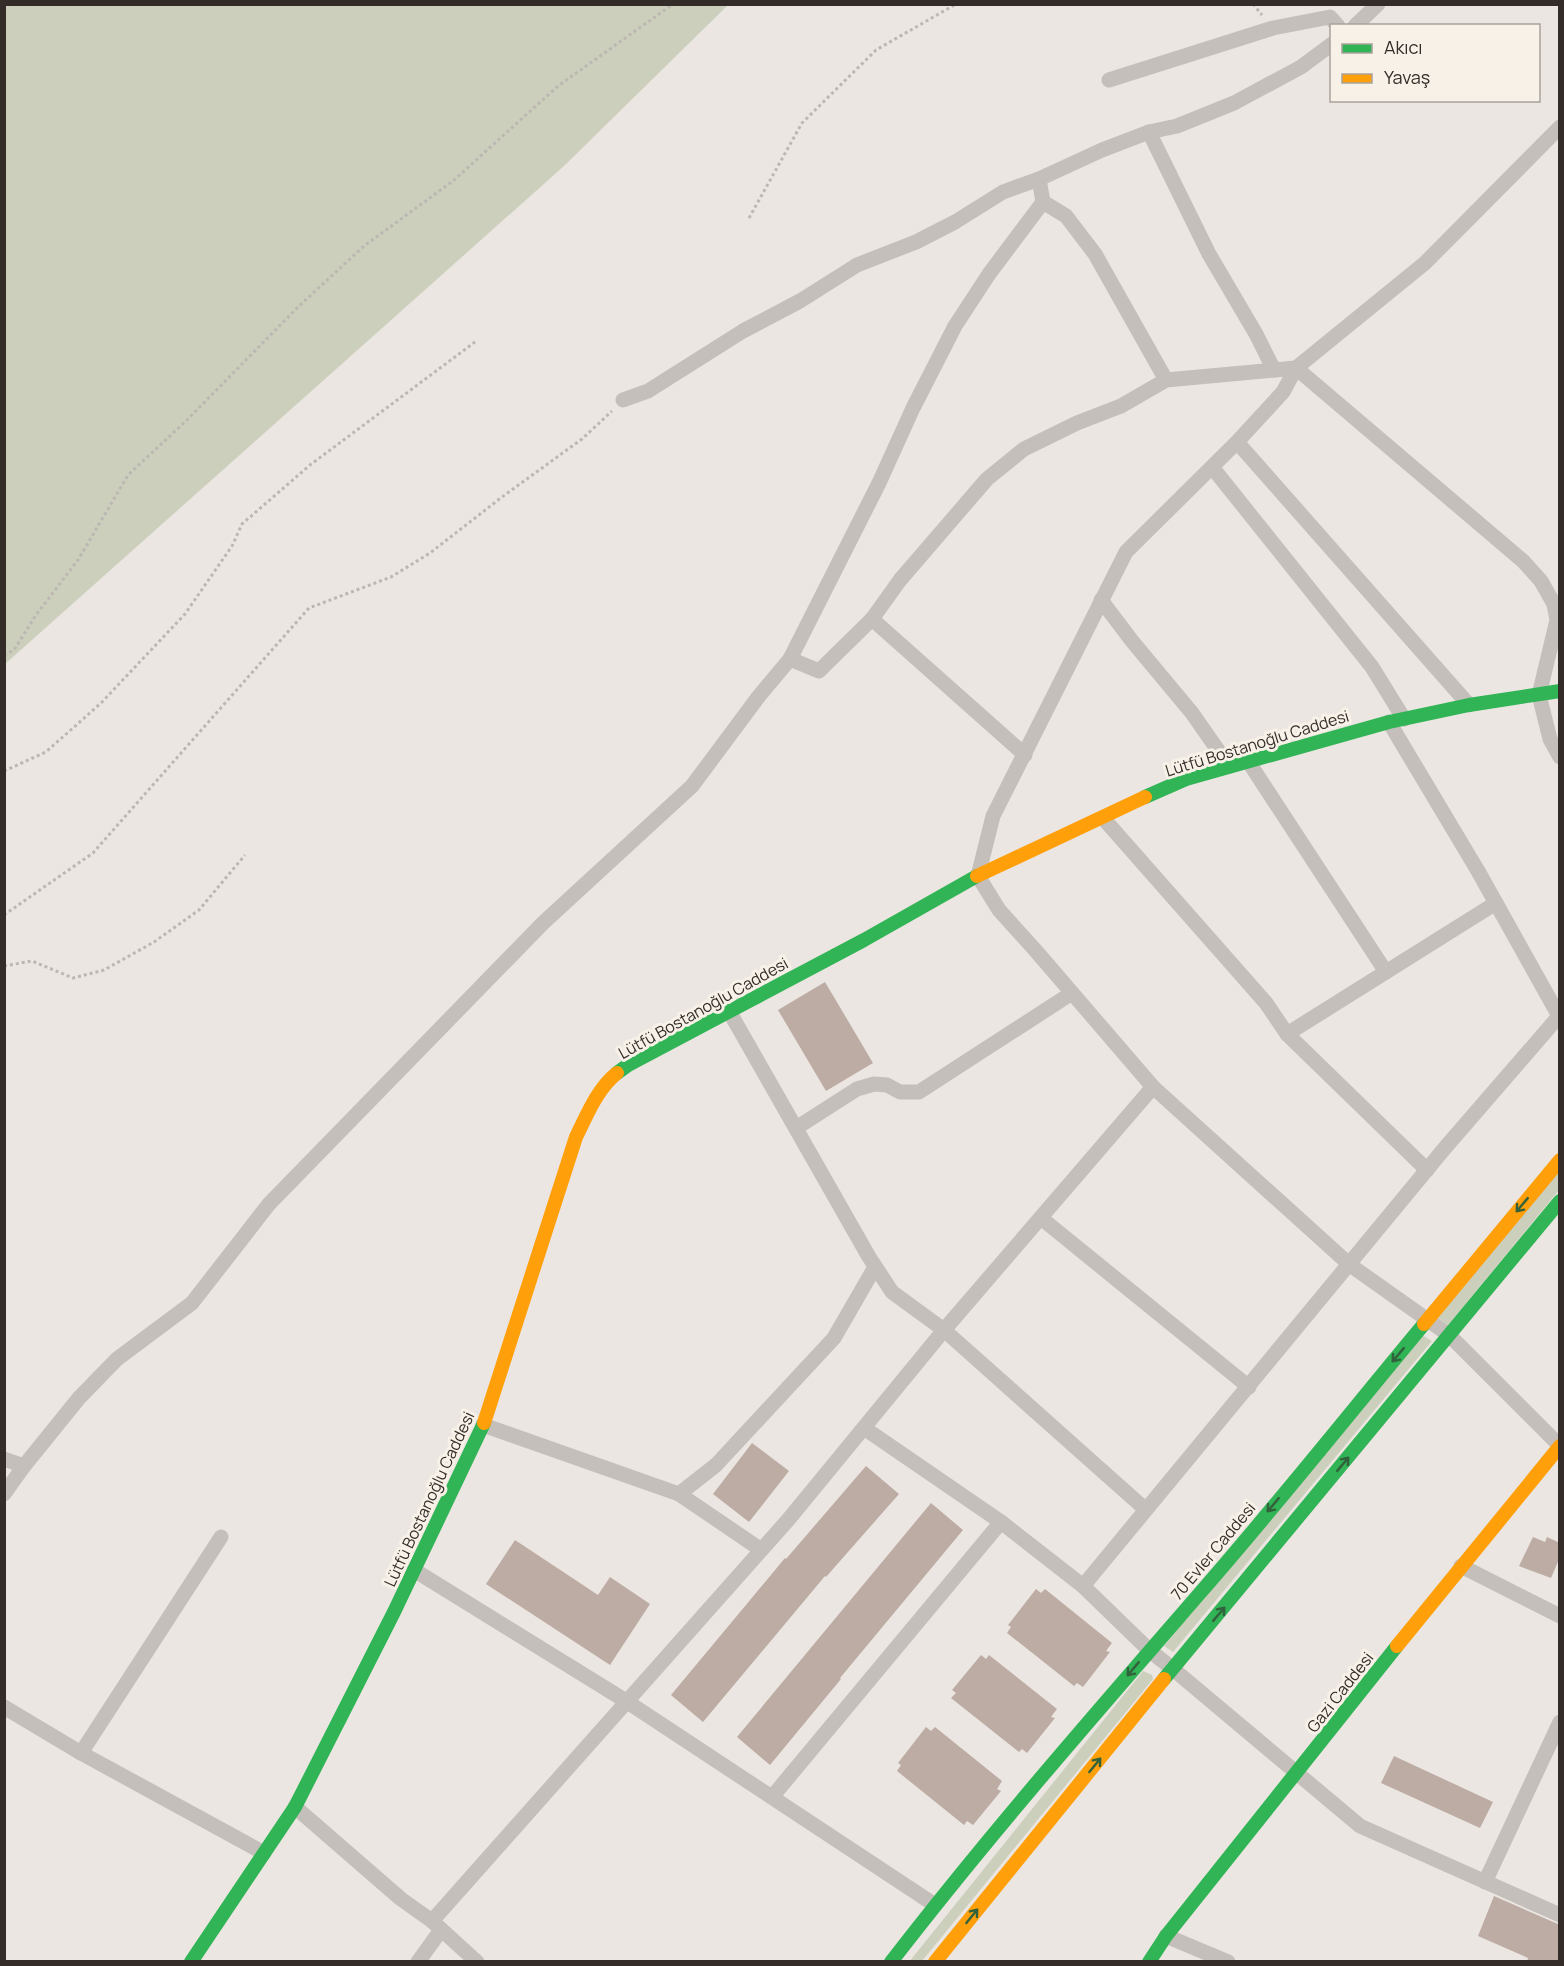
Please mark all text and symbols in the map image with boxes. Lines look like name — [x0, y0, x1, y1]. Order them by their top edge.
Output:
legend — [1330, 24, 1540, 102]
text: Akıcı — [1384, 35, 1422, 59]
text: Yavaş — [1384, 65, 1430, 89]
street label: Lütfü Bostanoğlu Caddesi — [1162, 705, 1352, 781]
street label: Lütfü Bostanoğlu Caddesi — [614, 952, 792, 1064]
one-way arrow — [1515, 1197, 1529, 1212]
one-way arrow — [1391, 1347, 1404, 1363]
street label: Lütfü Bostanoğlu Caddesi — [379, 1408, 479, 1590]
one-way arrow — [1336, 1457, 1350, 1472]
one-way arrow — [1267, 1497, 1280, 1513]
street label: 70 Evler Caddesi — [1166, 1498, 1260, 1604]
one-way arrow — [1212, 1606, 1225, 1622]
street label: Gazi Caddesi — [1302, 1647, 1378, 1737]
one-way arrow — [1126, 1661, 1140, 1676]
one-way arrow — [1089, 1757, 1102, 1773]
one-way arrow — [966, 1908, 979, 1924]

